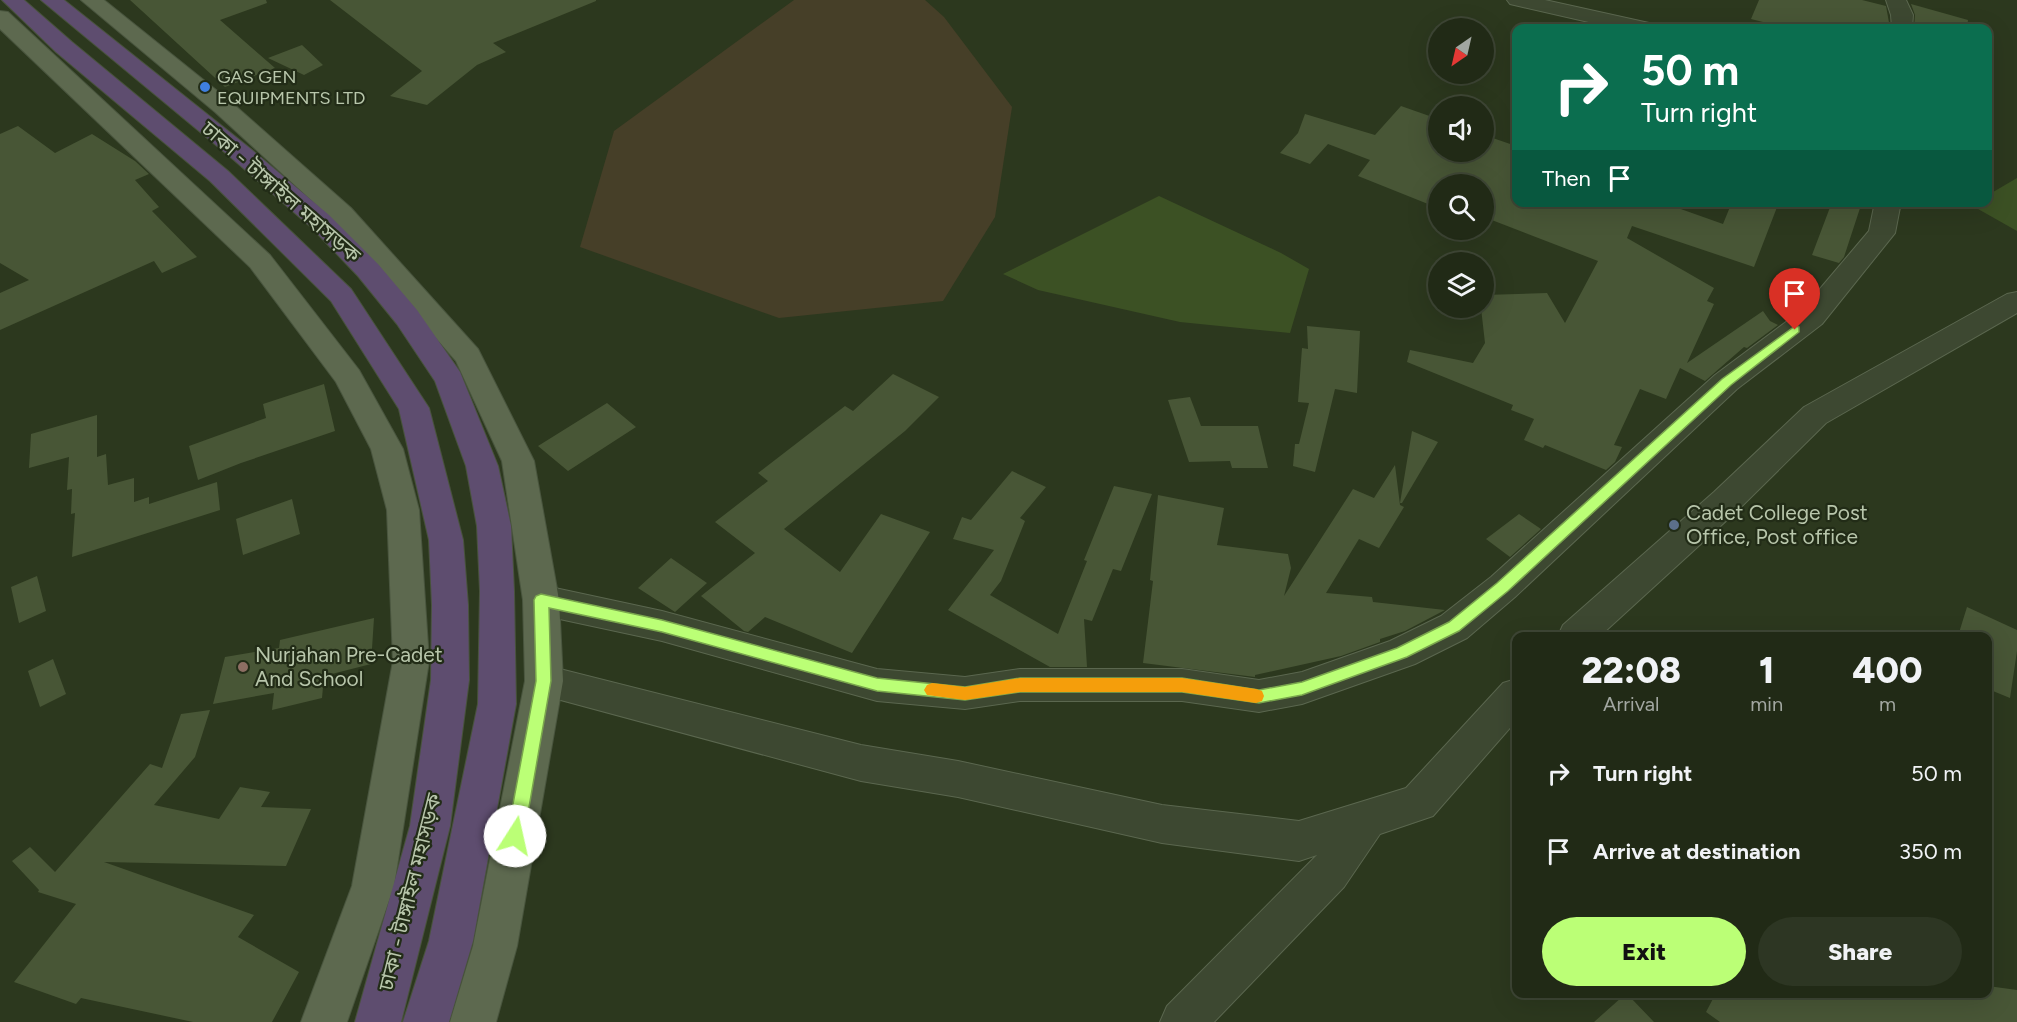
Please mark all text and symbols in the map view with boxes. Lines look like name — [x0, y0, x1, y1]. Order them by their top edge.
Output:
north arrow — [1428, 18, 1494, 84]
map controls — [1428, 18, 1494, 318]
text: 50 m — [1641, 45, 1739, 96]
icon: right — [1542, 48, 1620, 126]
place label: GAS GEN EQUIPMENTS LTD — [217, 66, 365, 109]
marker: GAS GEN EQUIPMENTS LTD — [198, 80, 212, 94]
button: sound — [1428, 96, 1494, 162]
text: Turn right — [1641, 96, 1757, 129]
street label: ঢাকা - টাঙ্গাইল মহাসড়ক — [196, 115, 367, 268]
icon: arrive — [1603, 162, 1636, 195]
text: Then — [1542, 165, 1591, 192]
button: search — [1428, 174, 1494, 240]
button: layers — [1428, 252, 1494, 318]
pin — [1769, 268, 1820, 330]
icon: arrive — [1778, 277, 1811, 310]
place label: Cadet College Post Office, Post office — [1686, 500, 1868, 549]
marker: Cadet College Post Office, Post office — [1667, 518, 1681, 532]
place label: Nurjahan Pre-Cadet And School — [255, 642, 443, 691]
text: 22:08 — [1581, 649, 1681, 692]
text: 1 — [1759, 649, 1774, 692]
text: 400 — [1853, 649, 1923, 692]
marker: Nurjahan Pre-Cadet And School — [236, 660, 250, 674]
text: Arrival — [1603, 692, 1659, 716]
text: min — [1750, 692, 1783, 716]
text: m — [1879, 692, 1896, 716]
icon: right — [1542, 757, 1575, 790]
text: Turn right — [1593, 760, 1692, 787]
text: 50 m — [1911, 760, 1962, 787]
street label: ঢাকা - টাঙ্গাইল মহাসড়ক — [373, 790, 446, 994]
position arrow — [483, 804, 547, 868]
icon: arrive — [1542, 835, 1575, 868]
text: Arrive at destination — [1593, 838, 1801, 865]
text: 350 m — [1899, 838, 1962, 865]
button: Exit — [1542, 917, 1746, 986]
button: Share — [1758, 917, 1962, 986]

